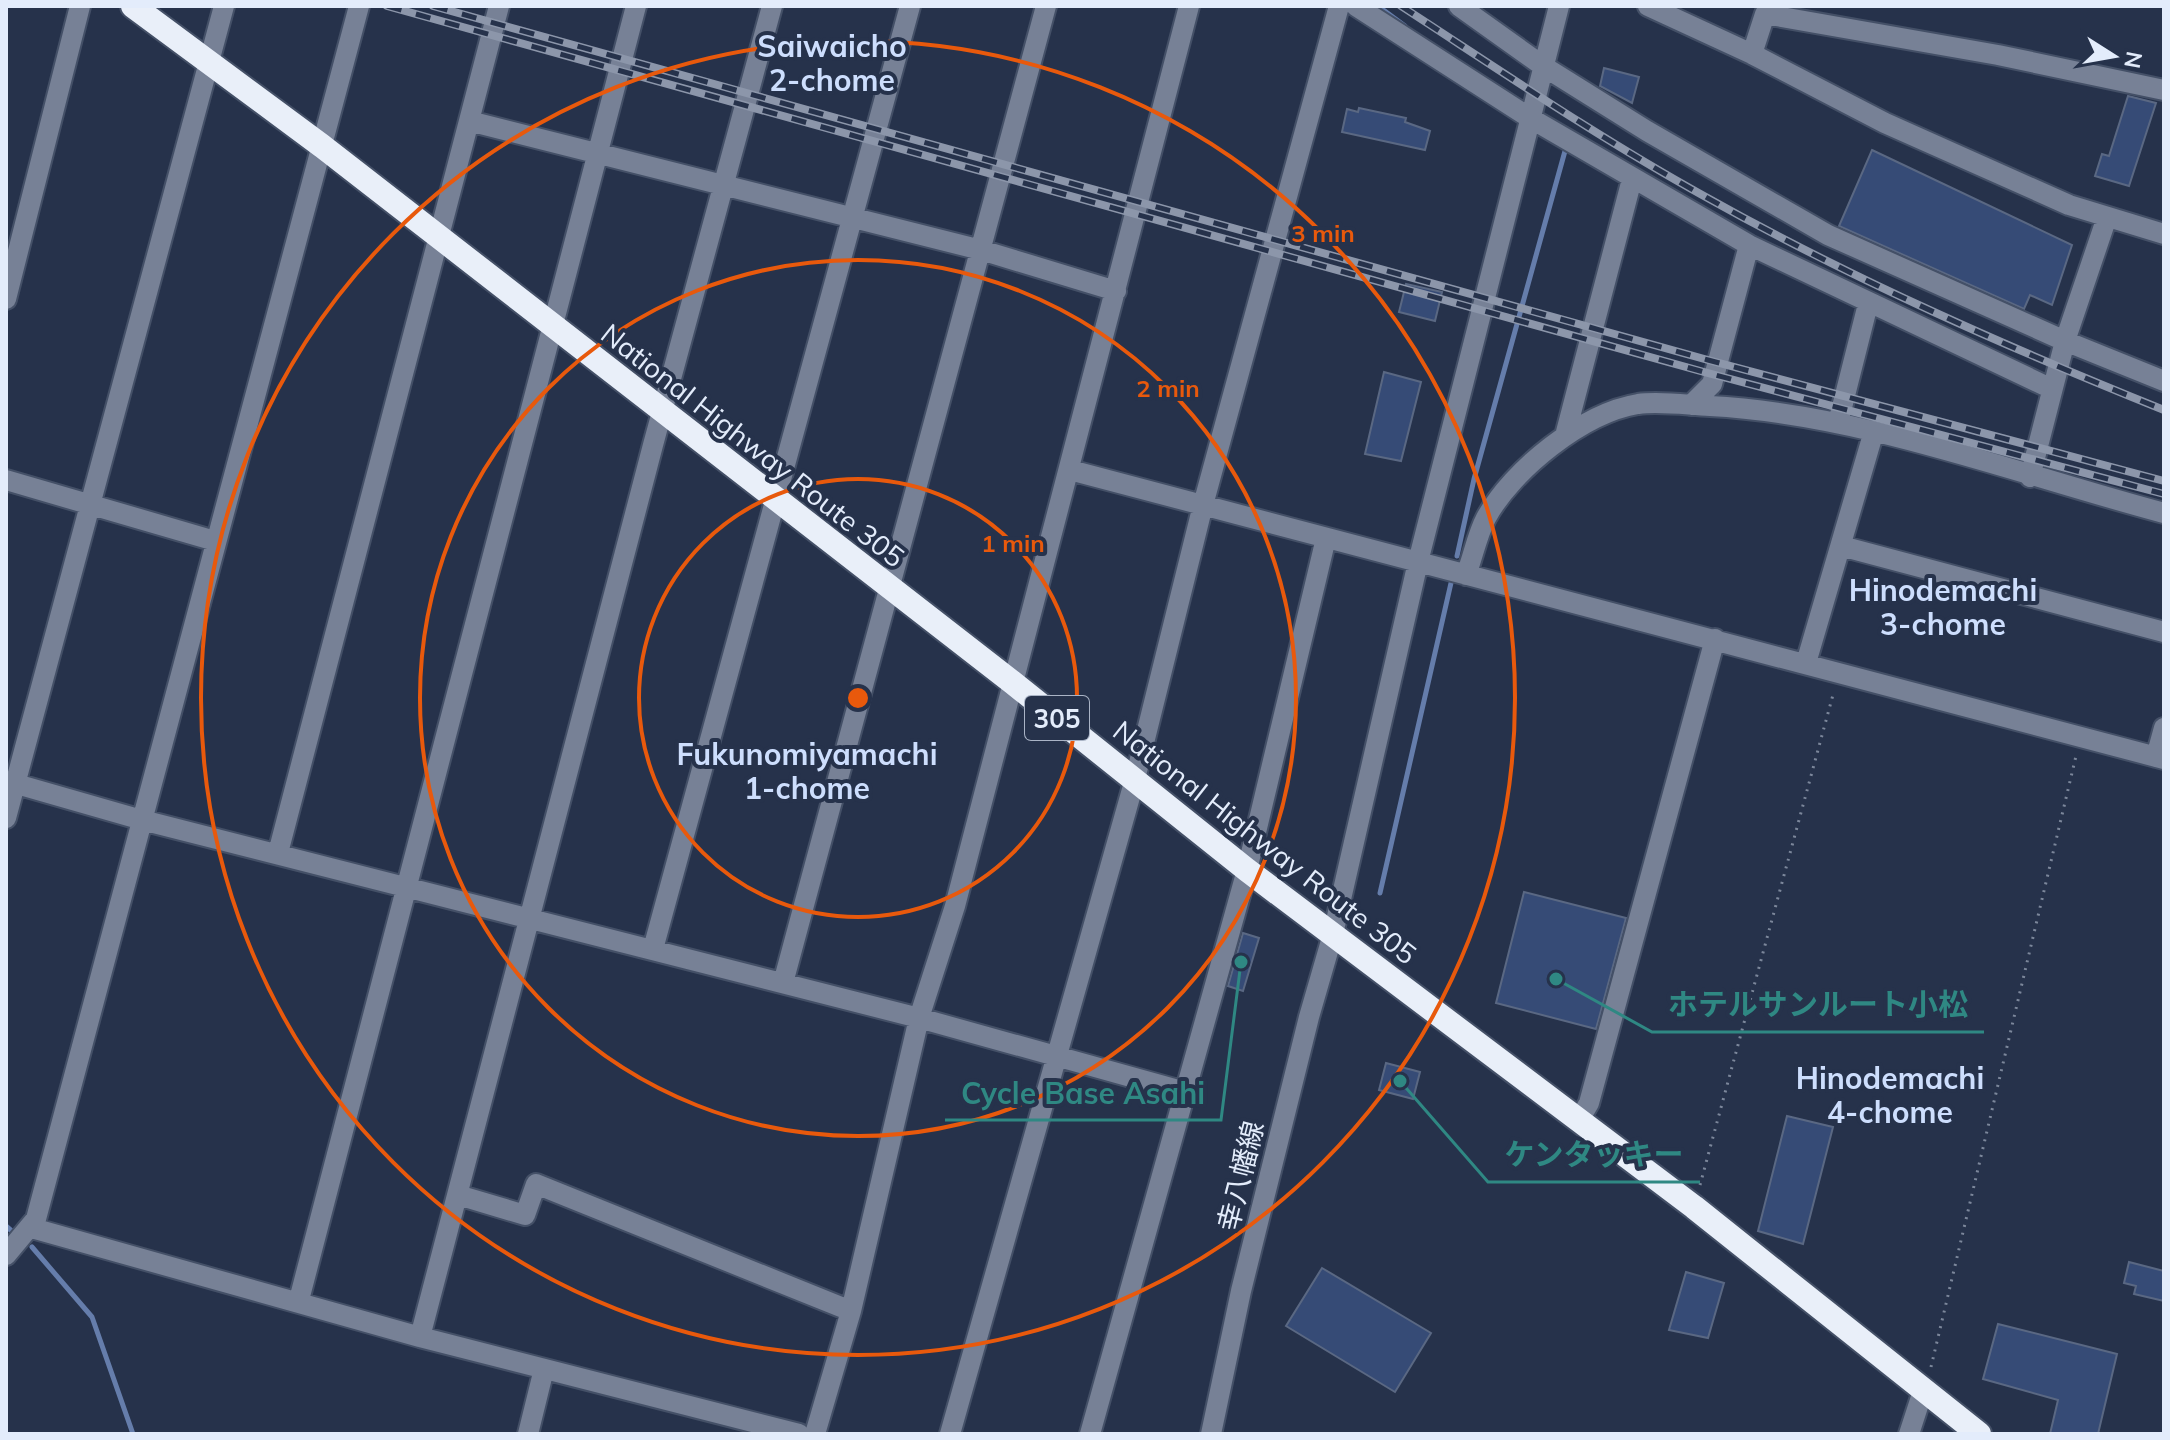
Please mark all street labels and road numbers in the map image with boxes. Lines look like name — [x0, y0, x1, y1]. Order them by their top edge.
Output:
street label: National Highway Route 305 — [594, 316, 912, 574]
road number: 305 — [1025, 696, 1089, 740]
street label: National Highway Route 305 — [1106, 713, 1424, 971]
street label: 幸八幡線 — [1209, 1117, 1271, 1235]

